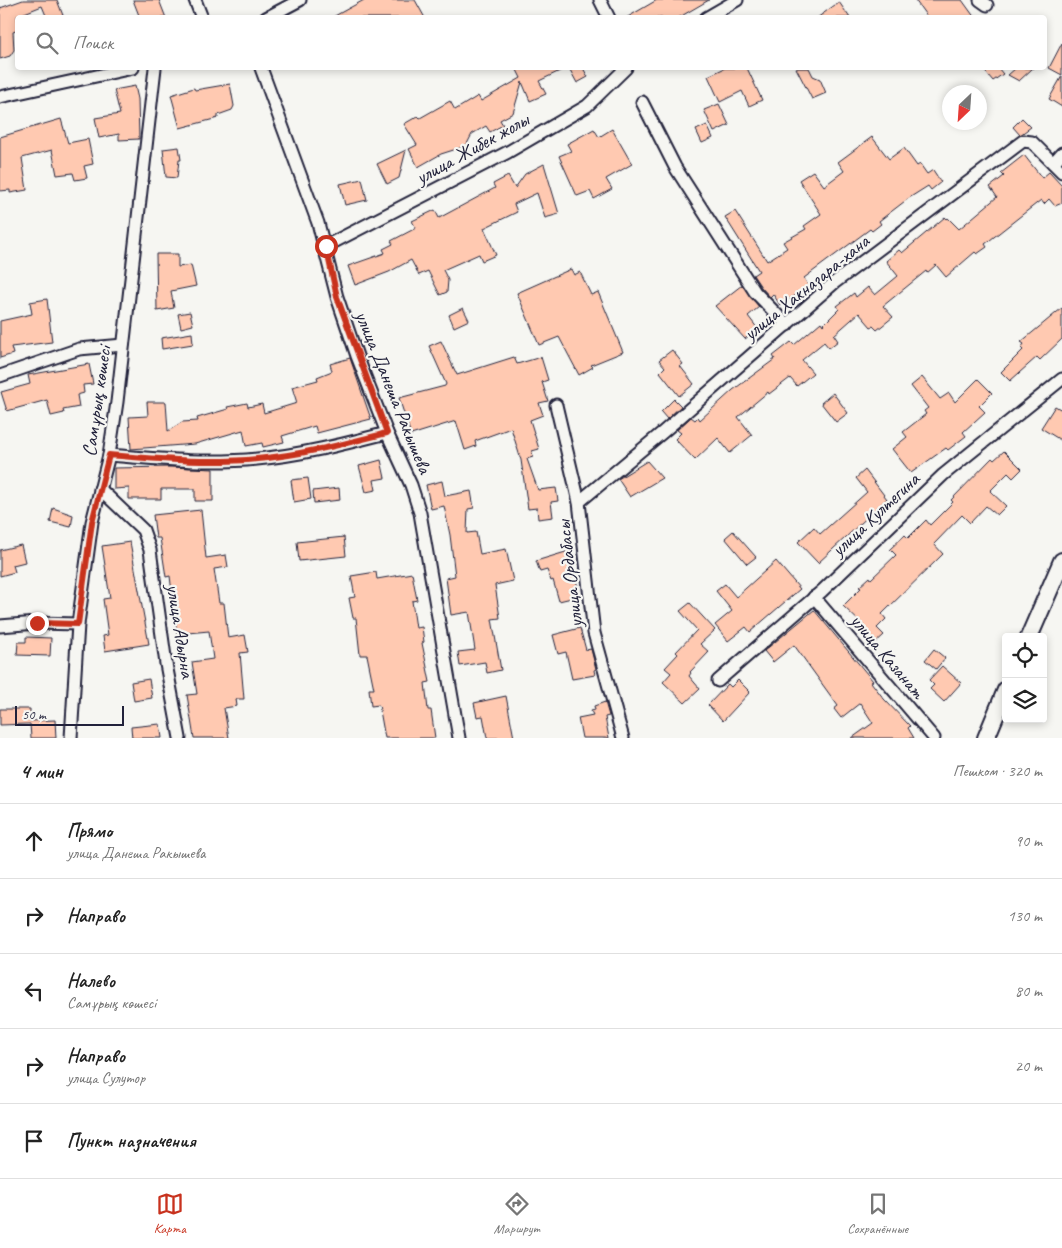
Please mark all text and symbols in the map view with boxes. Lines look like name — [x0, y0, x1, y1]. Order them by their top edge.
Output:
search box — [15, 15, 1047, 70]
icon: search — [33, 29, 61, 57]
text: Поиск — [73, 31, 113, 55]
north arrow — [942, 85, 987, 130]
street label: улица Жибек жолы — [410, 106, 534, 190]
street label: улица Хакназара-хана — [737, 228, 876, 346]
route start — [315, 235, 338, 258]
street label: улица Данеша Ракышева — [349, 306, 438, 479]
street label: Самұрық көшесі — [76, 342, 117, 458]
street label: улица Култегина — [825, 466, 926, 562]
street label: улица Ордабасы — [550, 517, 589, 630]
street label: улица Адырна — [161, 581, 200, 681]
street label: улица Казанат — [844, 608, 932, 705]
route end — [26, 612, 49, 635]
map controls — [1002, 633, 1047, 723]
button: locate — [1002, 633, 1047, 678]
button: layers — [1002, 678, 1047, 723]
scale bar — [15, 703, 124, 726]
text: 50 m — [22, 706, 46, 723]
text: 4 мин — [20, 758, 63, 784]
text: Пешком · 320 m — [953, 761, 1042, 781]
text: Прямо — [67, 819, 112, 843]
icon: ahead — [20, 827, 48, 855]
text: 90 m — [1015, 831, 1042, 851]
text: улица Данеша Ракышева — [67, 843, 206, 863]
icon: right — [20, 902, 48, 930]
text: Направо — [67, 904, 125, 928]
text: 130 m — [1008, 906, 1042, 926]
text: Налево — [67, 969, 115, 993]
icon: left — [20, 977, 48, 1005]
text: 80 m — [1015, 981, 1042, 1001]
text: Самұрық көшесі — [67, 993, 156, 1013]
text: Направо — [67, 1044, 125, 1068]
icon: right — [20, 1052, 48, 1080]
text: 20 m — [1015, 1056, 1042, 1076]
text: улица Сулутор — [67, 1068, 145, 1088]
icon: arrive — [20, 1127, 48, 1155]
text: Пункт назначения — [67, 1129, 196, 1153]
tab: Карта — [154, 1190, 186, 1237]
tab: Маршрут — [494, 1190, 540, 1237]
tab: Сохранённые — [847, 1190, 908, 1237]

